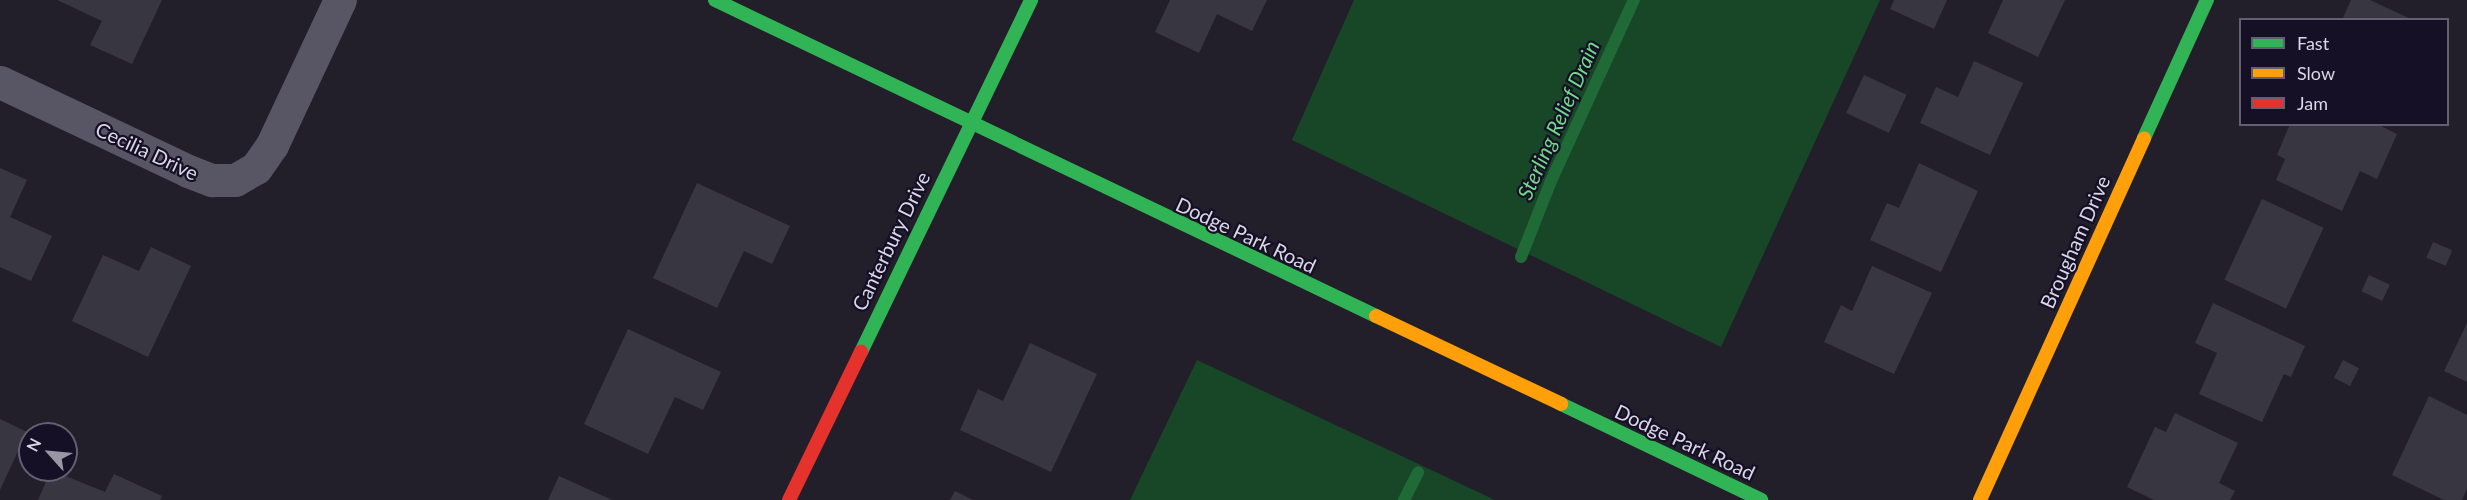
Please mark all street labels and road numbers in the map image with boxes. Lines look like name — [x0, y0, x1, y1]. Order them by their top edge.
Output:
street label: Cecilia Drive — [92, 117, 202, 185]
street label: Canterbury Drive — [847, 167, 935, 315]
street label: Brougham Drive — [2035, 172, 2115, 312]
street label: Dodge Park Road — [1172, 192, 1320, 278]
street label: Dodge Park Road — [1611, 399, 1759, 485]

